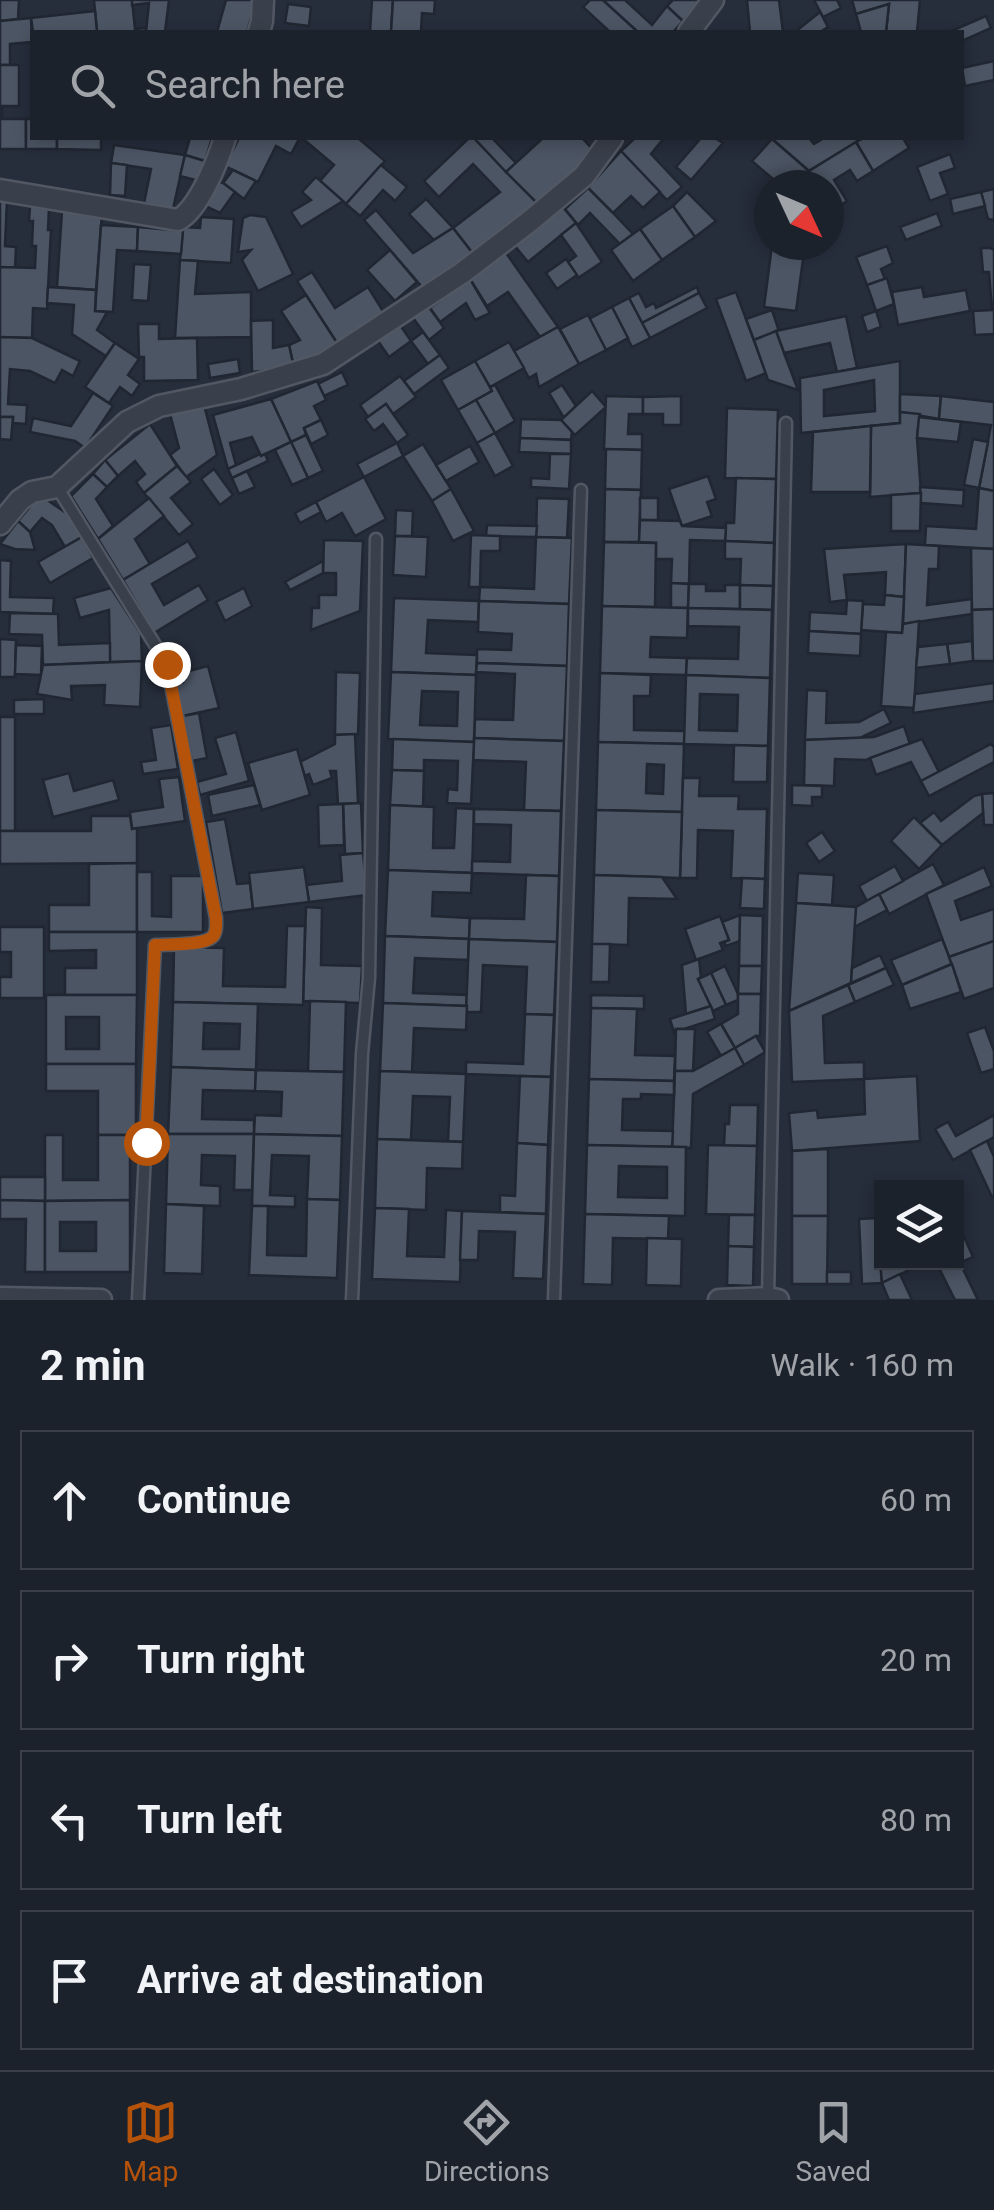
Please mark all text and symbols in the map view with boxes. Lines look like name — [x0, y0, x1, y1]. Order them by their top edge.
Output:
search box — [30, 30, 964, 140]
icon: search — [65, 58, 120, 113]
text: Search here — [145, 63, 345, 107]
north arrow — [754, 170, 844, 260]
route end — [145, 642, 191, 688]
route start — [124, 1120, 170, 1166]
map controls — [874, 1180, 964, 1270]
button: layers — [874, 1180, 964, 1270]
text: 2 min — [40, 1341, 146, 1390]
text: Walk · 160 m — [771, 1346, 954, 1384]
icon: ahead — [42, 1473, 97, 1528]
text: Continue — [137, 1478, 291, 1522]
text: 60 m — [880, 1481, 952, 1519]
icon: right — [42, 1633, 97, 1688]
text: Turn right — [137, 1638, 305, 1682]
text: 20 m — [880, 1641, 952, 1679]
icon: left — [42, 1793, 97, 1848]
text: Turn left — [137, 1798, 282, 1842]
text: 80 m — [880, 1801, 952, 1839]
icon: arrive — [42, 1953, 97, 2008]
text: Arrive at destination — [137, 1958, 484, 2002]
tab: Map — [123, 2095, 178, 2188]
tab: Directions — [424, 2095, 550, 2188]
tab: Saved — [795, 2095, 871, 2188]

